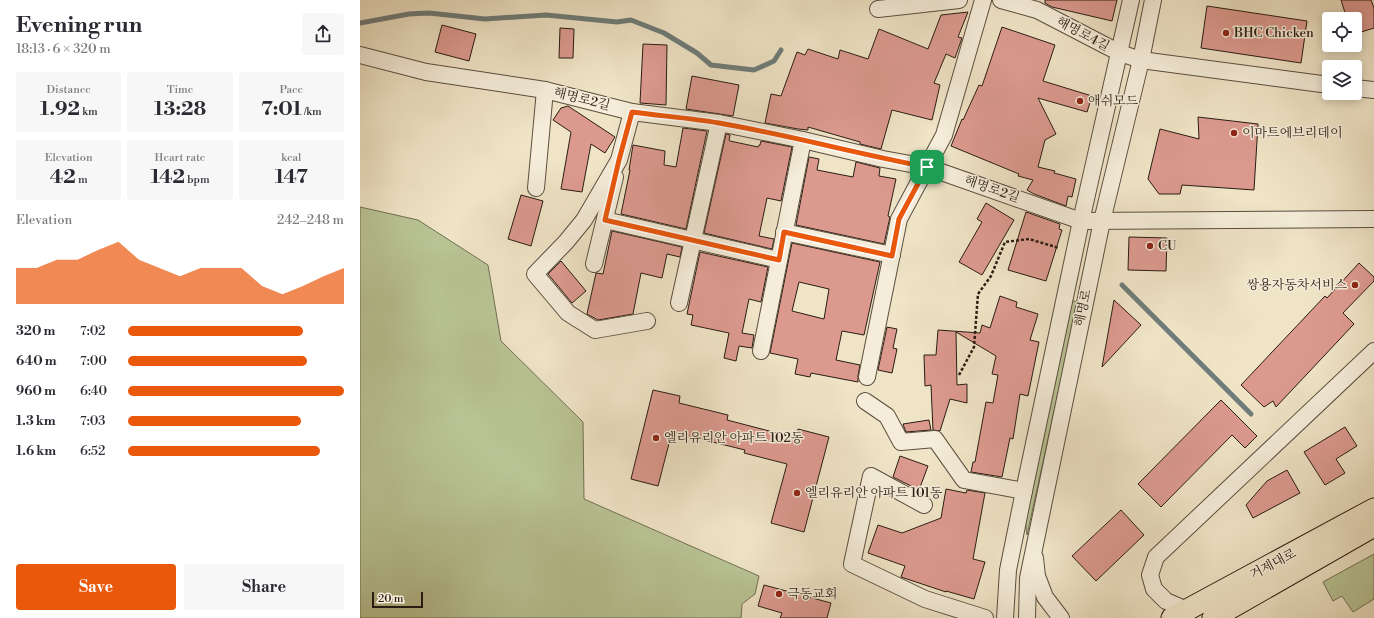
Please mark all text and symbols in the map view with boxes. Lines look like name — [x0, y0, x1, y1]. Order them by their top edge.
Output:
text: Evening run — [16, 12, 142, 39]
map controls — [1322, 12, 1362, 100]
button: locate — [1322, 12, 1362, 52]
button: share — [302, 13, 344, 55]
street label: 해명로4길 — [1054, 13, 1112, 55]
place label: BHC Chicken — [1233, 25, 1314, 41]
marker: BHC Chicken — [1221, 28, 1231, 38]
text: 18:13 · 6 × 320 m — [16, 41, 111, 57]
button: layers — [1322, 60, 1362, 100]
text: Distance — [46, 83, 91, 97]
text: Time — [167, 83, 193, 97]
text: Pace — [280, 83, 303, 97]
street label: 해명로2길 — [552, 84, 612, 114]
place label: 애쉬모드 — [1088, 93, 1139, 109]
marker: 애쉬모드 — [1075, 96, 1085, 106]
text: 1.92 — [40, 97, 80, 122]
text: 13:28 — [154, 97, 206, 122]
text: 7:01 — [261, 97, 302, 122]
text: km — [80, 105, 98, 119]
text: /km — [302, 105, 322, 119]
place label: 이마트에브리데이 — [1242, 125, 1342, 141]
marker: 이마트에브리데이 — [1229, 128, 1239, 138]
pin — [910, 150, 944, 184]
text: Elevation — [45, 151, 92, 165]
text: Heart rate — [155, 151, 205, 165]
text: kcal — [281, 151, 301, 165]
icon: arrive — [916, 156, 938, 178]
text: 42 — [50, 165, 76, 190]
text: 142 — [150, 165, 185, 190]
text: 147 — [275, 165, 308, 190]
street label: 해명로2길 — [962, 172, 1022, 206]
text: m — [76, 173, 88, 187]
text: bpm — [185, 173, 210, 187]
text: Elevation — [16, 212, 72, 228]
text: 242–248 m — [277, 212, 344, 228]
place label: CU — [1158, 238, 1177, 254]
marker: CU — [1145, 241, 1155, 251]
place label: 쌍용자동차서비스 — [1247, 277, 1347, 293]
marker: 쌍용자동차서비스 — [1350, 280, 1360, 290]
street label: 해명로 — [1071, 287, 1095, 328]
text: 320 m — [16, 323, 55, 339]
text: 7:02 — [80, 323, 105, 339]
text: 640 m — [16, 353, 57, 369]
text: 7:00 — [80, 353, 107, 369]
text: 960 m — [16, 383, 56, 399]
text: 6:40 — [80, 383, 107, 399]
text: 1.3 km — [16, 413, 56, 429]
text: 7:03 — [80, 413, 105, 429]
place label: 엘리유리안 아파트 102동 — [664, 430, 804, 446]
marker: 엘리유리안 아파트 102동 — [651, 433, 661, 443]
text: 1.6 km — [16, 443, 56, 459]
text: 6:52 — [80, 443, 105, 459]
place label: 엘리유리안 아파트 101동 — [805, 485, 943, 501]
marker: 엘리유리안 아파트 101동 — [792, 488, 802, 498]
street label: 거제대로 — [1247, 545, 1299, 583]
button: Save — [16, 564, 176, 610]
button: Share — [184, 564, 344, 610]
place label: 극동교회 — [787, 586, 837, 602]
marker: 극동교회 — [774, 589, 784, 599]
scale bar — [372, 590, 423, 609]
text: 20 m — [378, 592, 403, 606]

